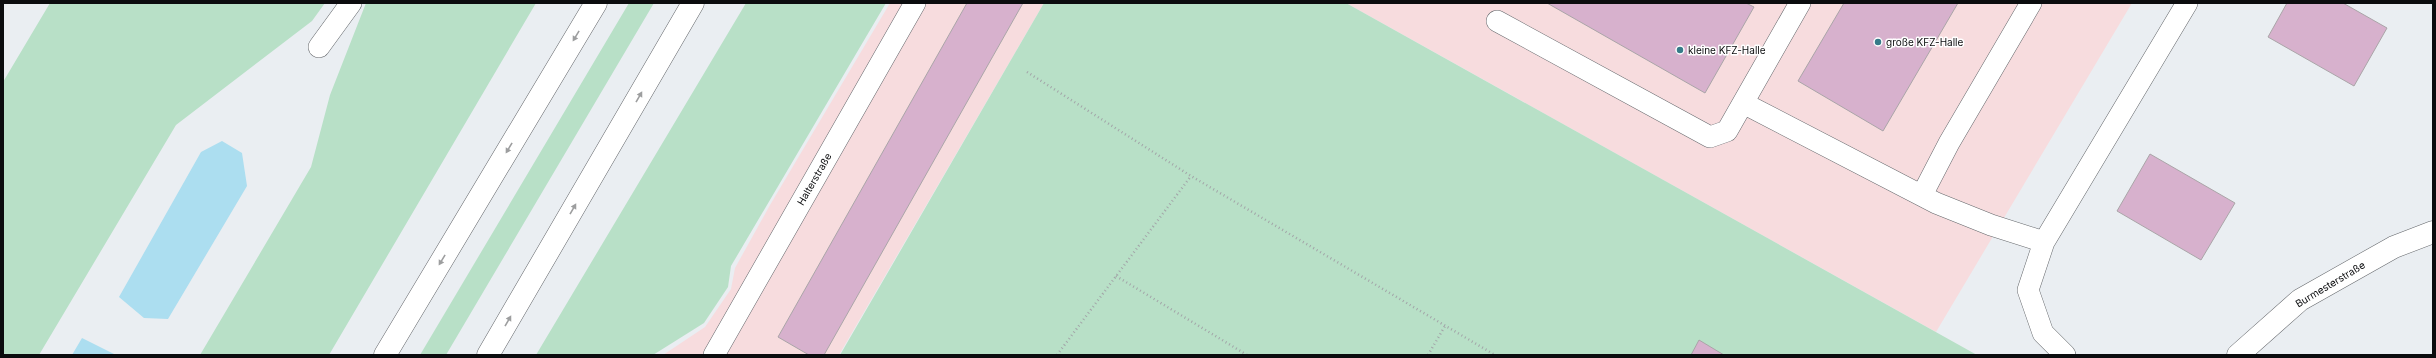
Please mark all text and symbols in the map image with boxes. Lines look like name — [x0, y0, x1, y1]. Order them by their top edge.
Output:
one-way arrow — [572, 30, 579, 42]
place label: große KFZ-Halle — [1886, 36, 1964, 48]
marker: große KFZ-Halle — [1873, 37, 1883, 47]
place label: kleine KFZ-Halle — [1688, 44, 1766, 56]
marker: kleine KFZ-Halle — [1675, 45, 1685, 55]
one-way arrow — [635, 91, 642, 103]
one-way arrow — [505, 143, 513, 153]
street label: Halterstraße — [794, 151, 834, 207]
one-way arrow — [570, 203, 577, 215]
one-way arrow — [439, 254, 446, 266]
street label: Burmesterstraße — [2293, 258, 2367, 309]
one-way arrow — [504, 315, 511, 327]

